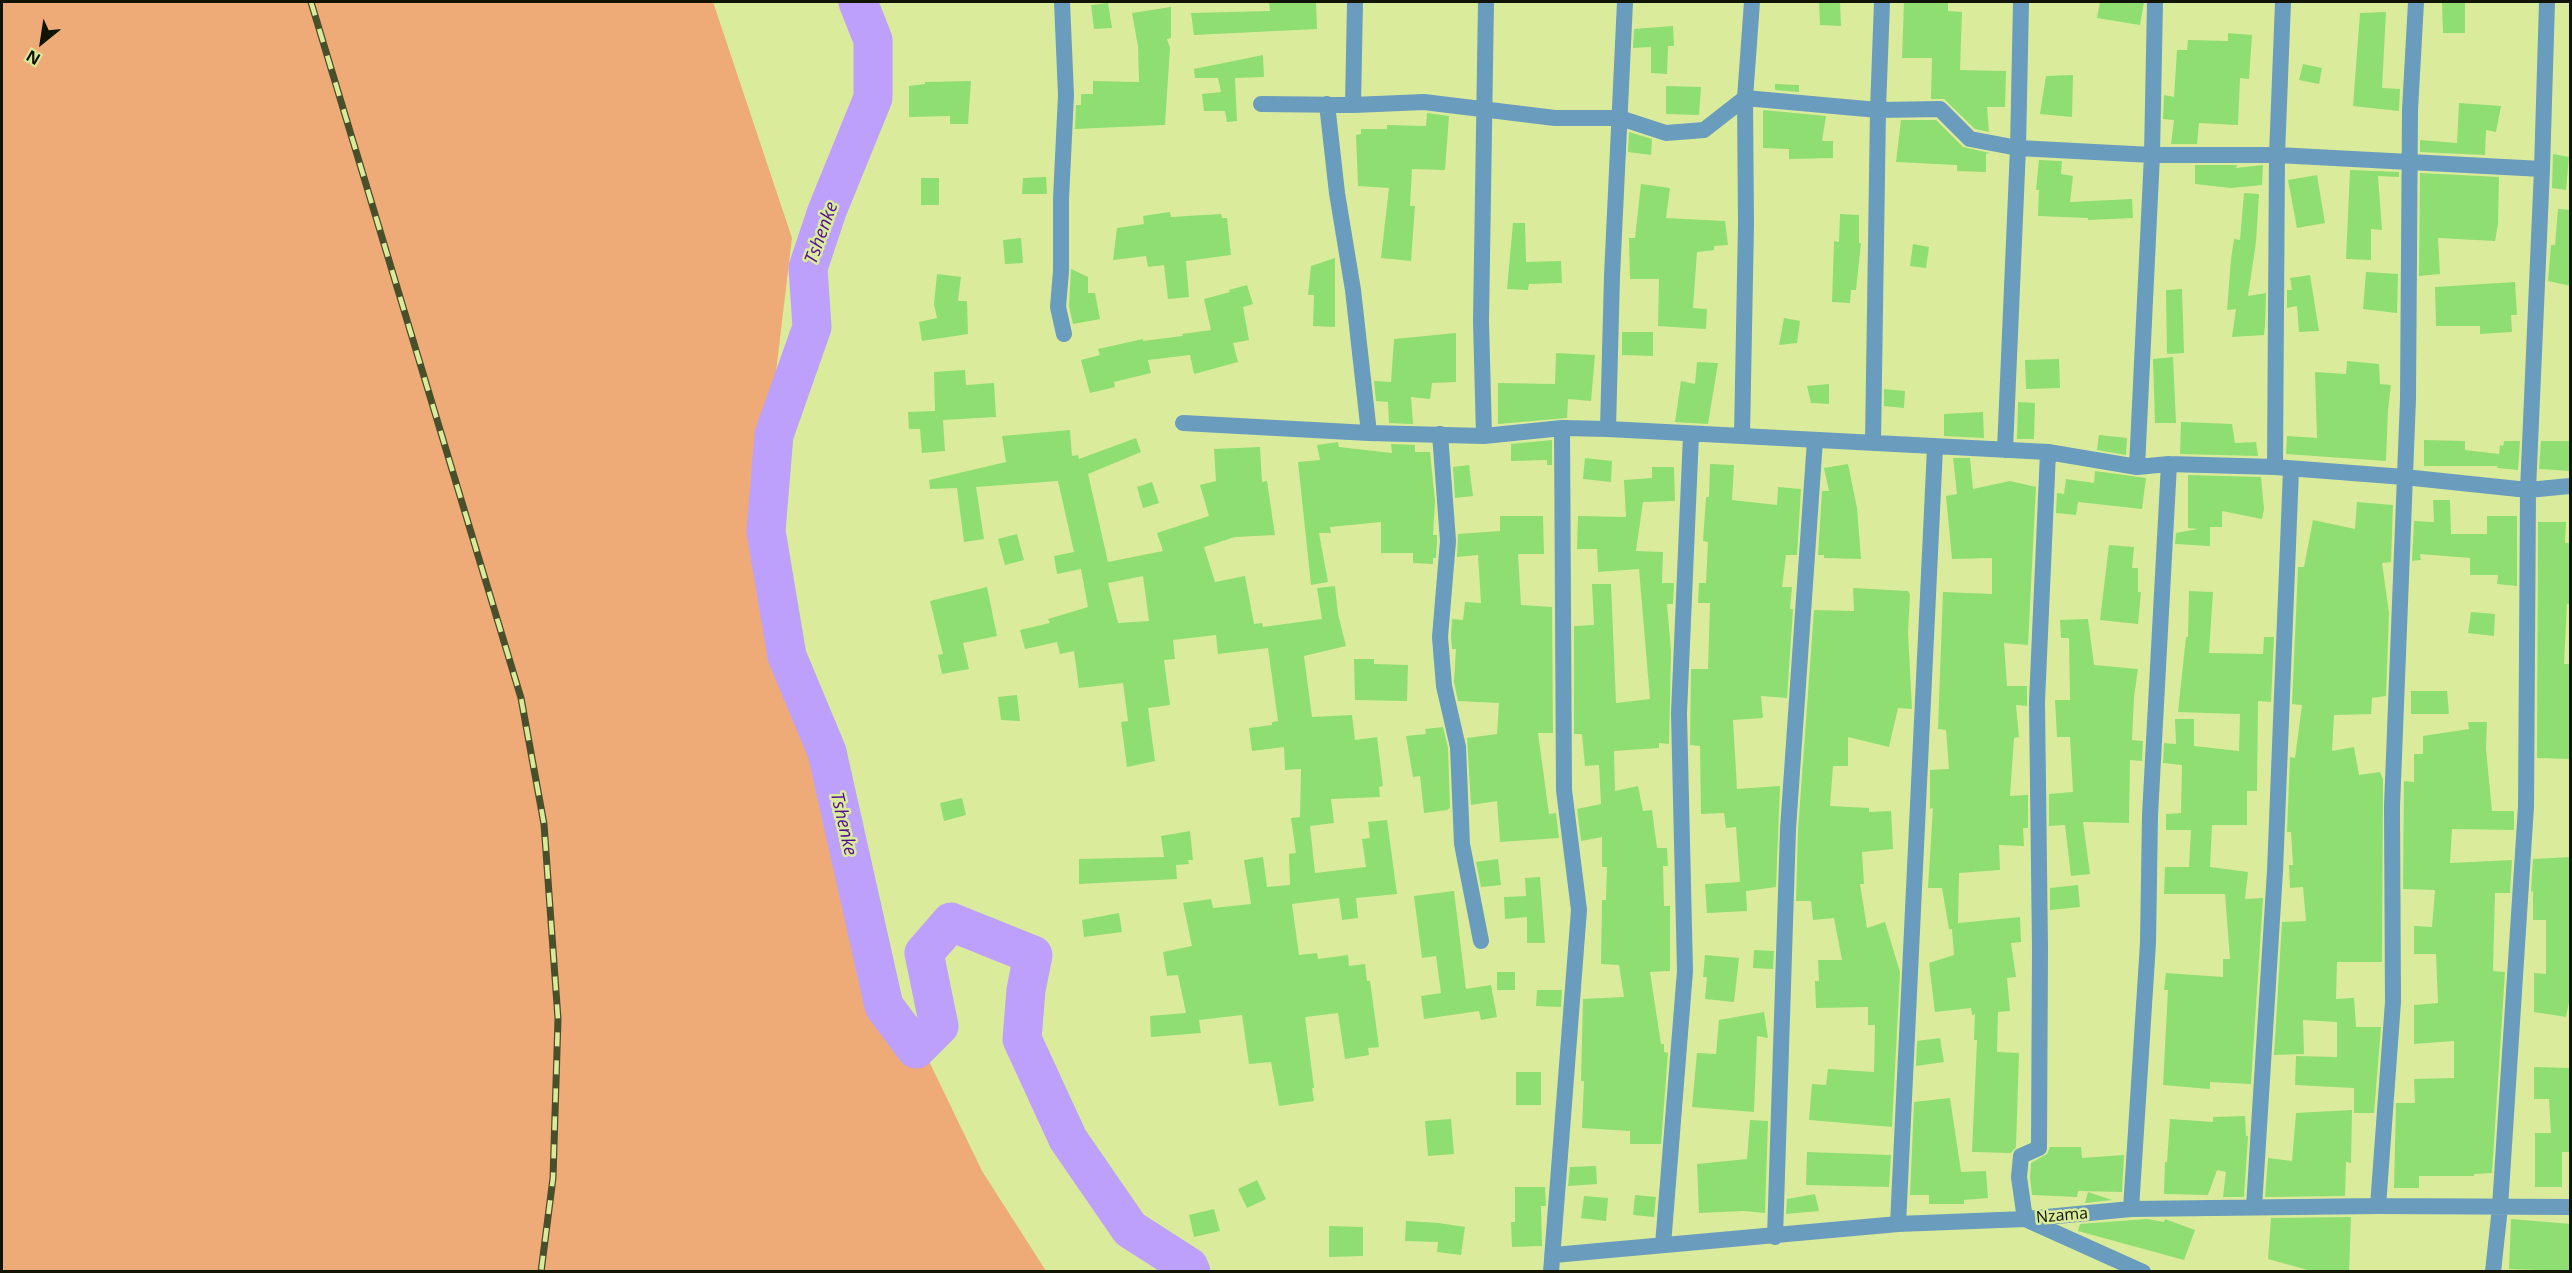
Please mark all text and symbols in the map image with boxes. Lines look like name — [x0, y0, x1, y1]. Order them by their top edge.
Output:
north arrow — [12, 12, 72, 72]
text: N — [22, 45, 44, 70]
water label: Tshenke — [801, 199, 843, 267]
water label: Tshenke — [825, 790, 861, 858]
street label: Nzama — [2035, 1204, 2089, 1228]

